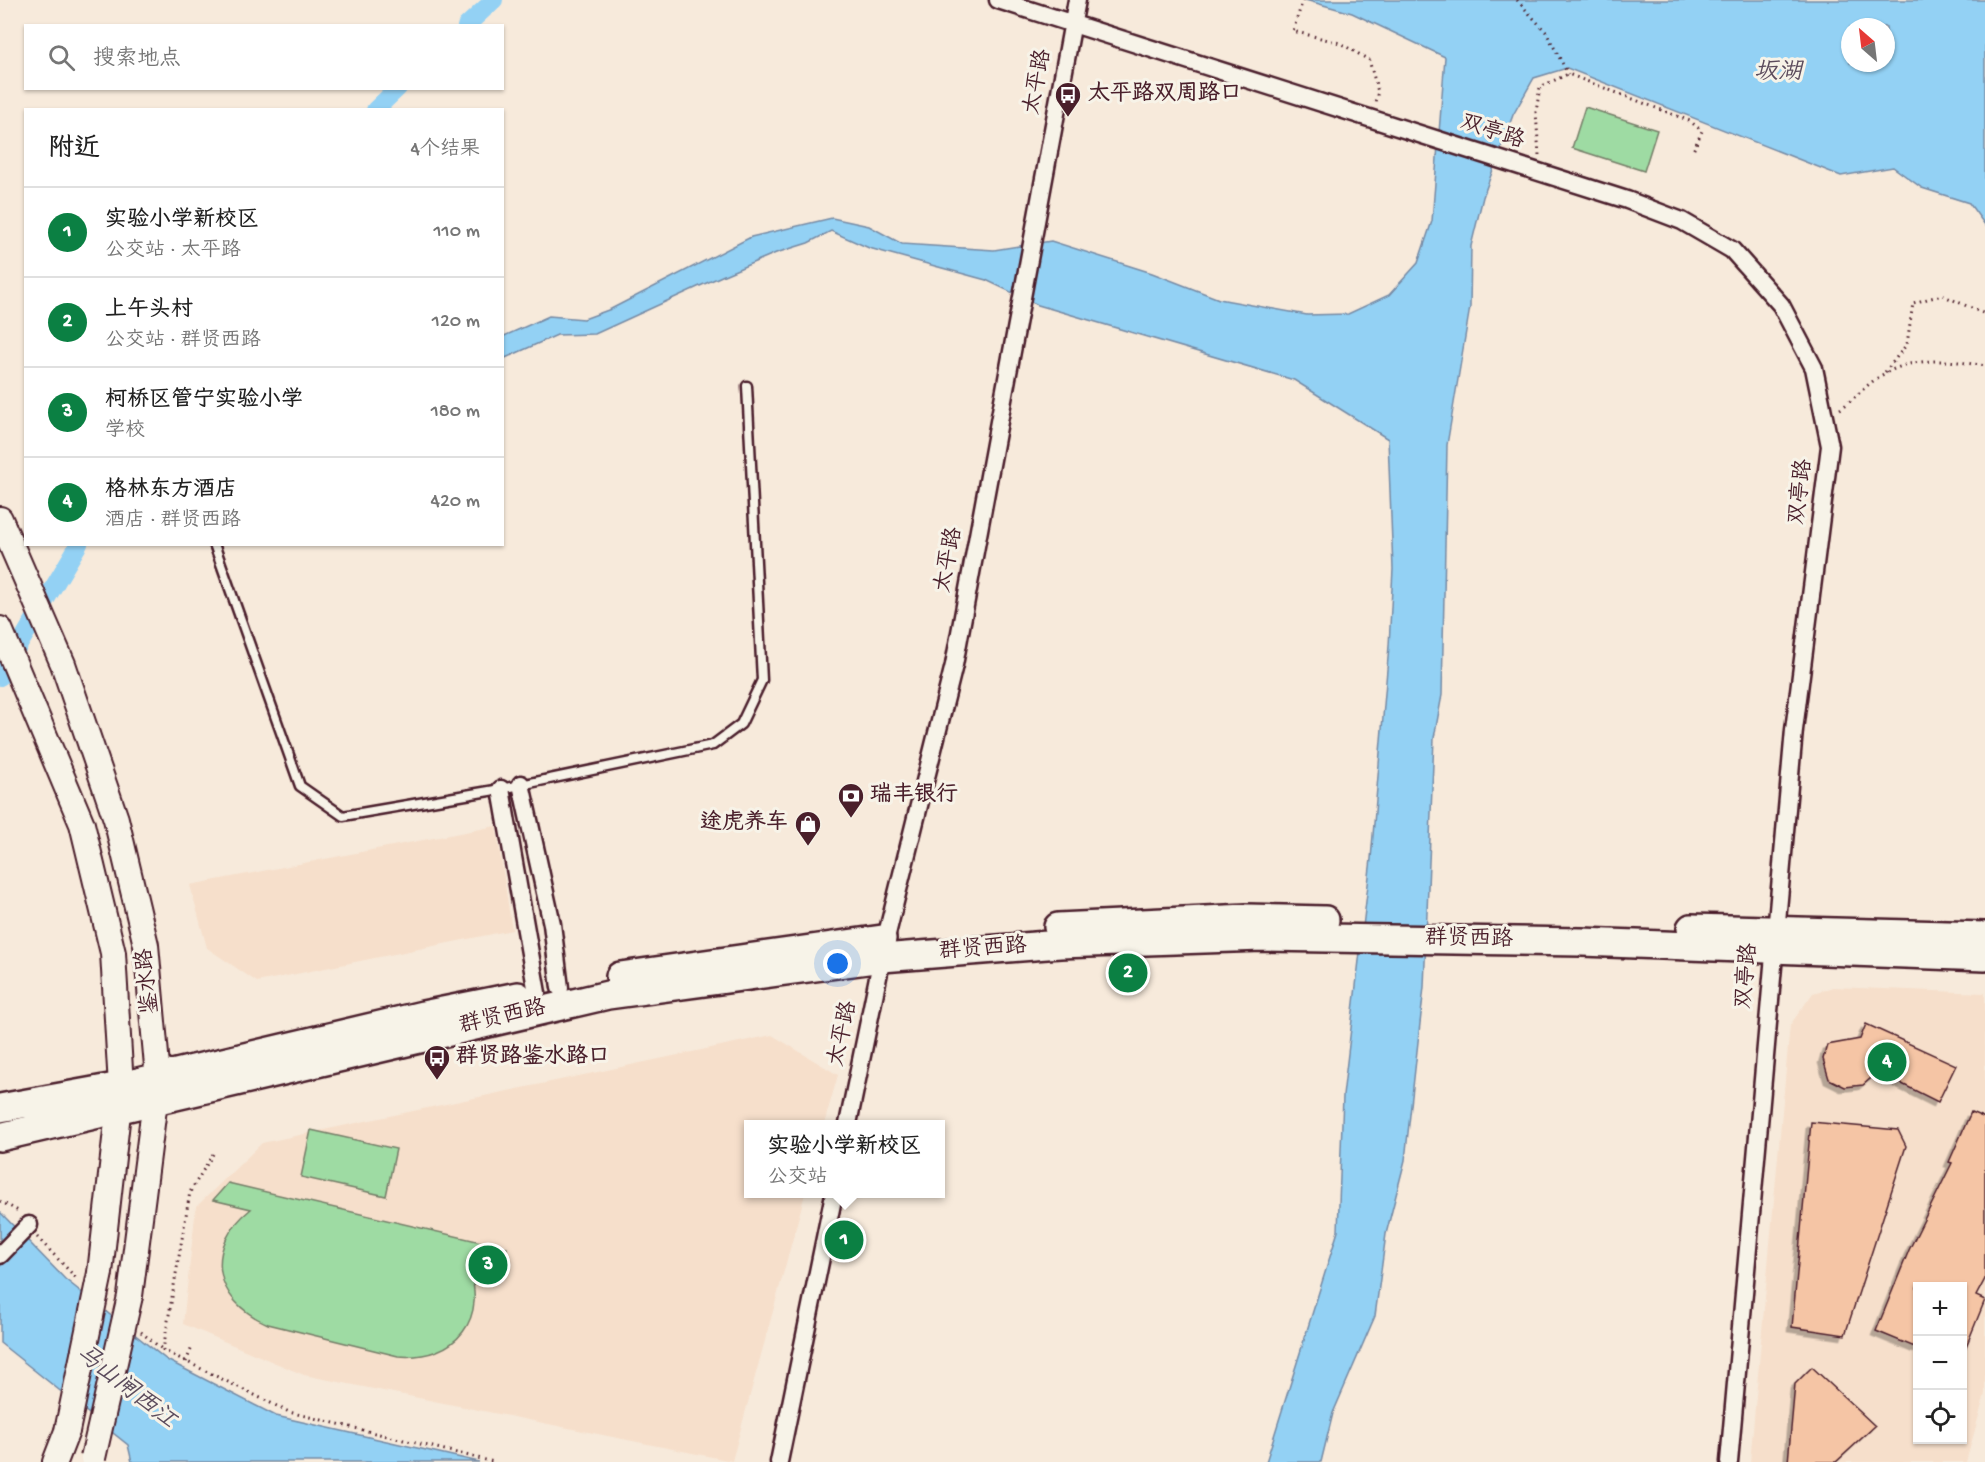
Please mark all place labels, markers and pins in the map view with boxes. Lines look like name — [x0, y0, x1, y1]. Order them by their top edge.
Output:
bus stop icon: 太平路双周路口 — [1053, 80, 1083, 118]
place label: 太平路双周路口 — [1088, 80, 1242, 108]
bank icon: 瑞丰银行 — [836, 781, 866, 819]
place label: 瑞丰银行 — [870, 782, 958, 809]
place label: 途虎养车 — [700, 809, 788, 837]
shop icon: 途虎养车 — [793, 809, 823, 847]
pin: 2 — [1108, 950, 1148, 996]
pin: 4 — [1868, 1040, 1906, 1084]
bus stop icon: 群贤路鉴水路口 — [422, 1043, 452, 1081]
place label: 群贤路鉴水路口 — [456, 1043, 610, 1071]
pin: 1 — [824, 1218, 864, 1262]
pin: 3 — [468, 1242, 508, 1288]

